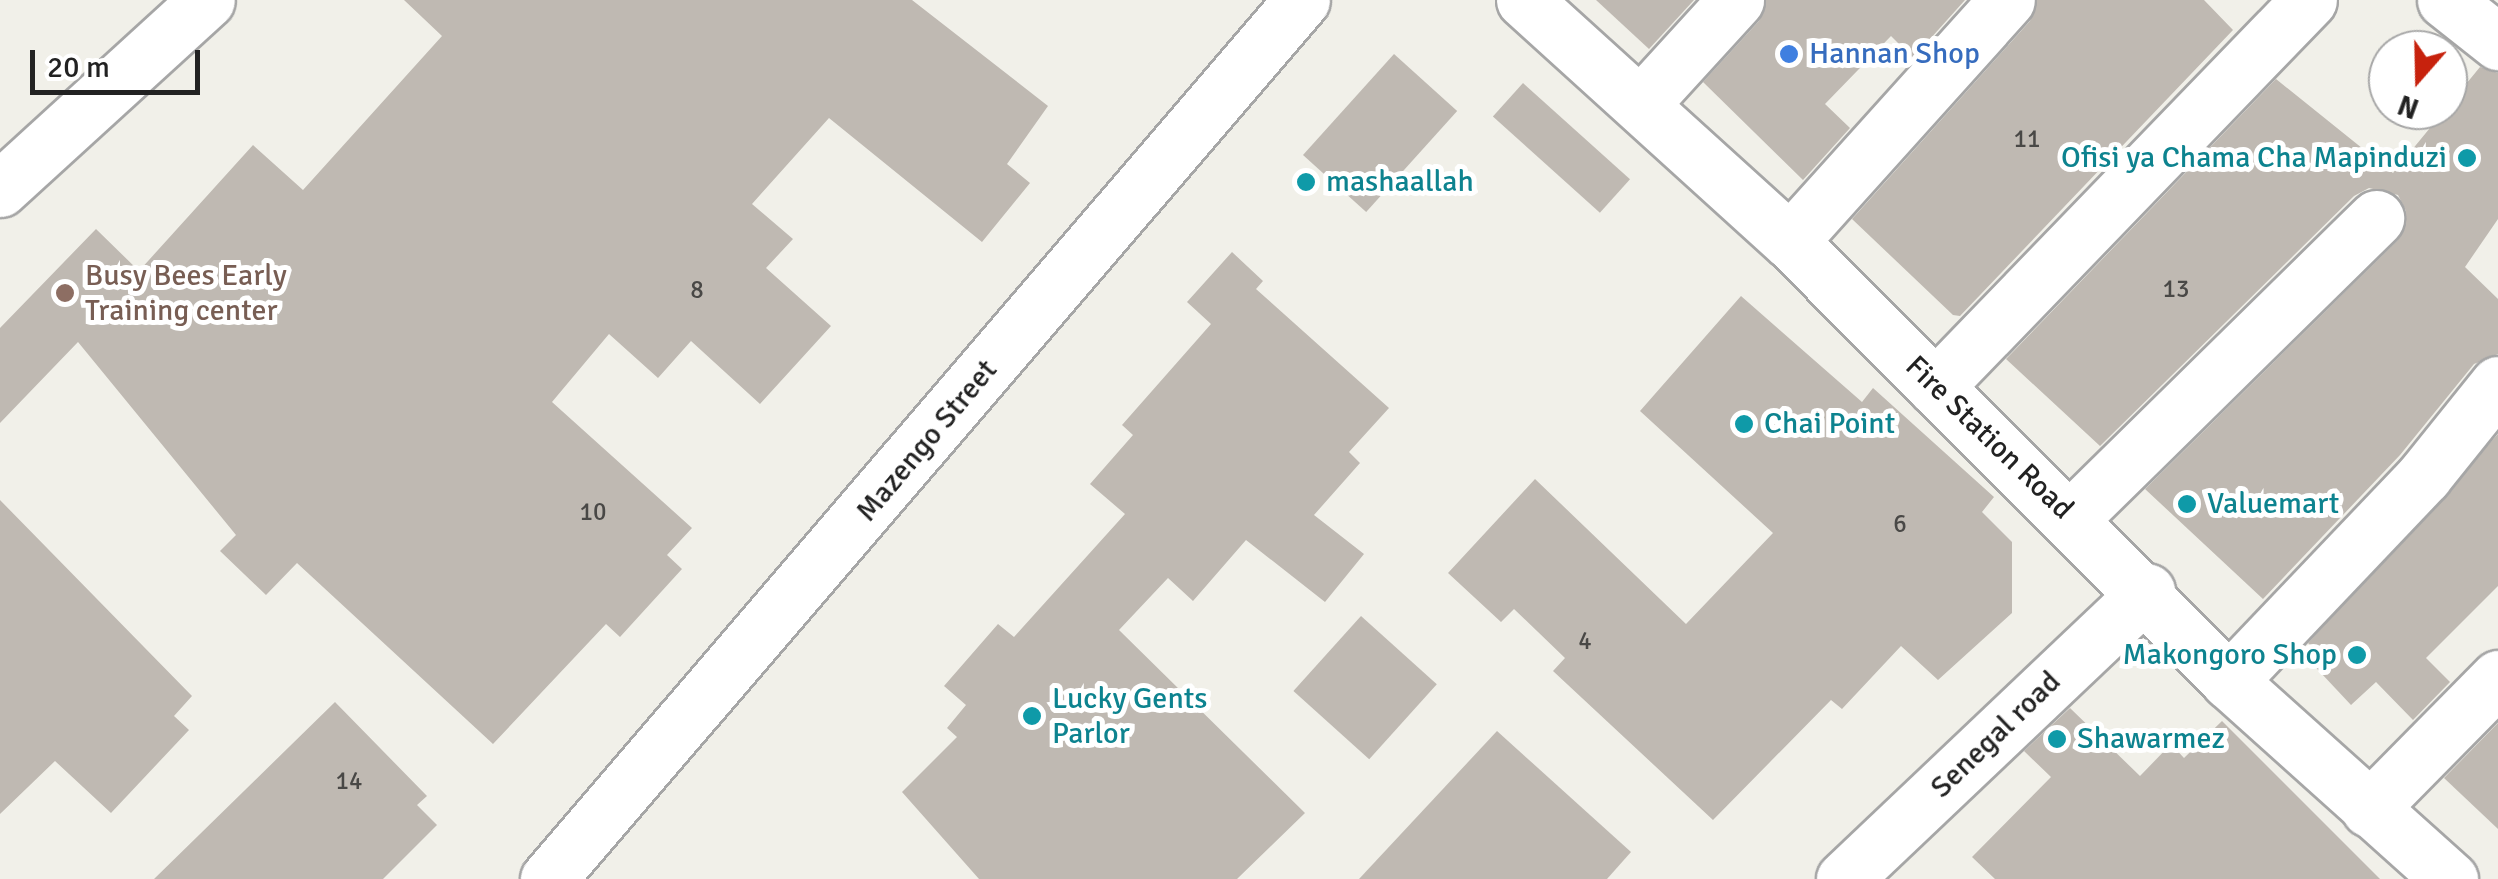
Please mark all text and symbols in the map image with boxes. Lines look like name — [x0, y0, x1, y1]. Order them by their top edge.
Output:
scale bar — [35, 30, 205, 92]
north arrow — [2368, 30, 2468, 130]
place label: Hannan Shop — [1809, 36, 1980, 72]
marker: Hannan Shop — [1778, 43, 1800, 65]
text: 20 m — [47, 49, 110, 86]
text: N — [2393, 87, 2423, 126]
house number: 11 — [2014, 124, 2040, 154]
place label: Ofisi ya Chama Cha Mapinduzi — [2061, 140, 2447, 176]
marker: Ofisi ya Chama Cha Mapinduzi — [2456, 147, 2478, 169]
place label: mashaallah — [1326, 164, 1474, 200]
marker: mashaallah — [1295, 171, 1317, 193]
place label: Busy Bees Early Training center — [85, 258, 287, 328]
house number: 13 — [2163, 274, 2189, 304]
house number: 8 — [690, 275, 704, 305]
marker: Busy Bees Early Training center — [54, 282, 76, 304]
street label: Fire Station Road — [1898, 349, 2080, 527]
street label: Mazengo Street — [849, 353, 1005, 529]
place label: Chai Point — [1764, 406, 1895, 442]
marker: Chai Point — [1733, 413, 1755, 435]
place label: Valuemart — [2207, 486, 2339, 522]
marker: Valuemart — [2176, 493, 2198, 515]
house number: 10 — [580, 497, 606, 527]
house number: 6 — [1893, 509, 1907, 539]
house number: 4 — [1578, 626, 1592, 656]
place label: Makongoro Shop — [2123, 637, 2337, 673]
marker: Makongoro Shop — [2346, 644, 2368, 666]
street label: Senegal road — [1924, 664, 2068, 806]
place label: Lucky Gents Parlor — [1052, 681, 1207, 752]
marker: Lucky Gents Parlor — [1021, 705, 1043, 727]
place label: Shawarmez — [2077, 721, 2225, 757]
marker: Shawarmez — [2046, 728, 2068, 750]
house number: 14 — [336, 766, 362, 796]

